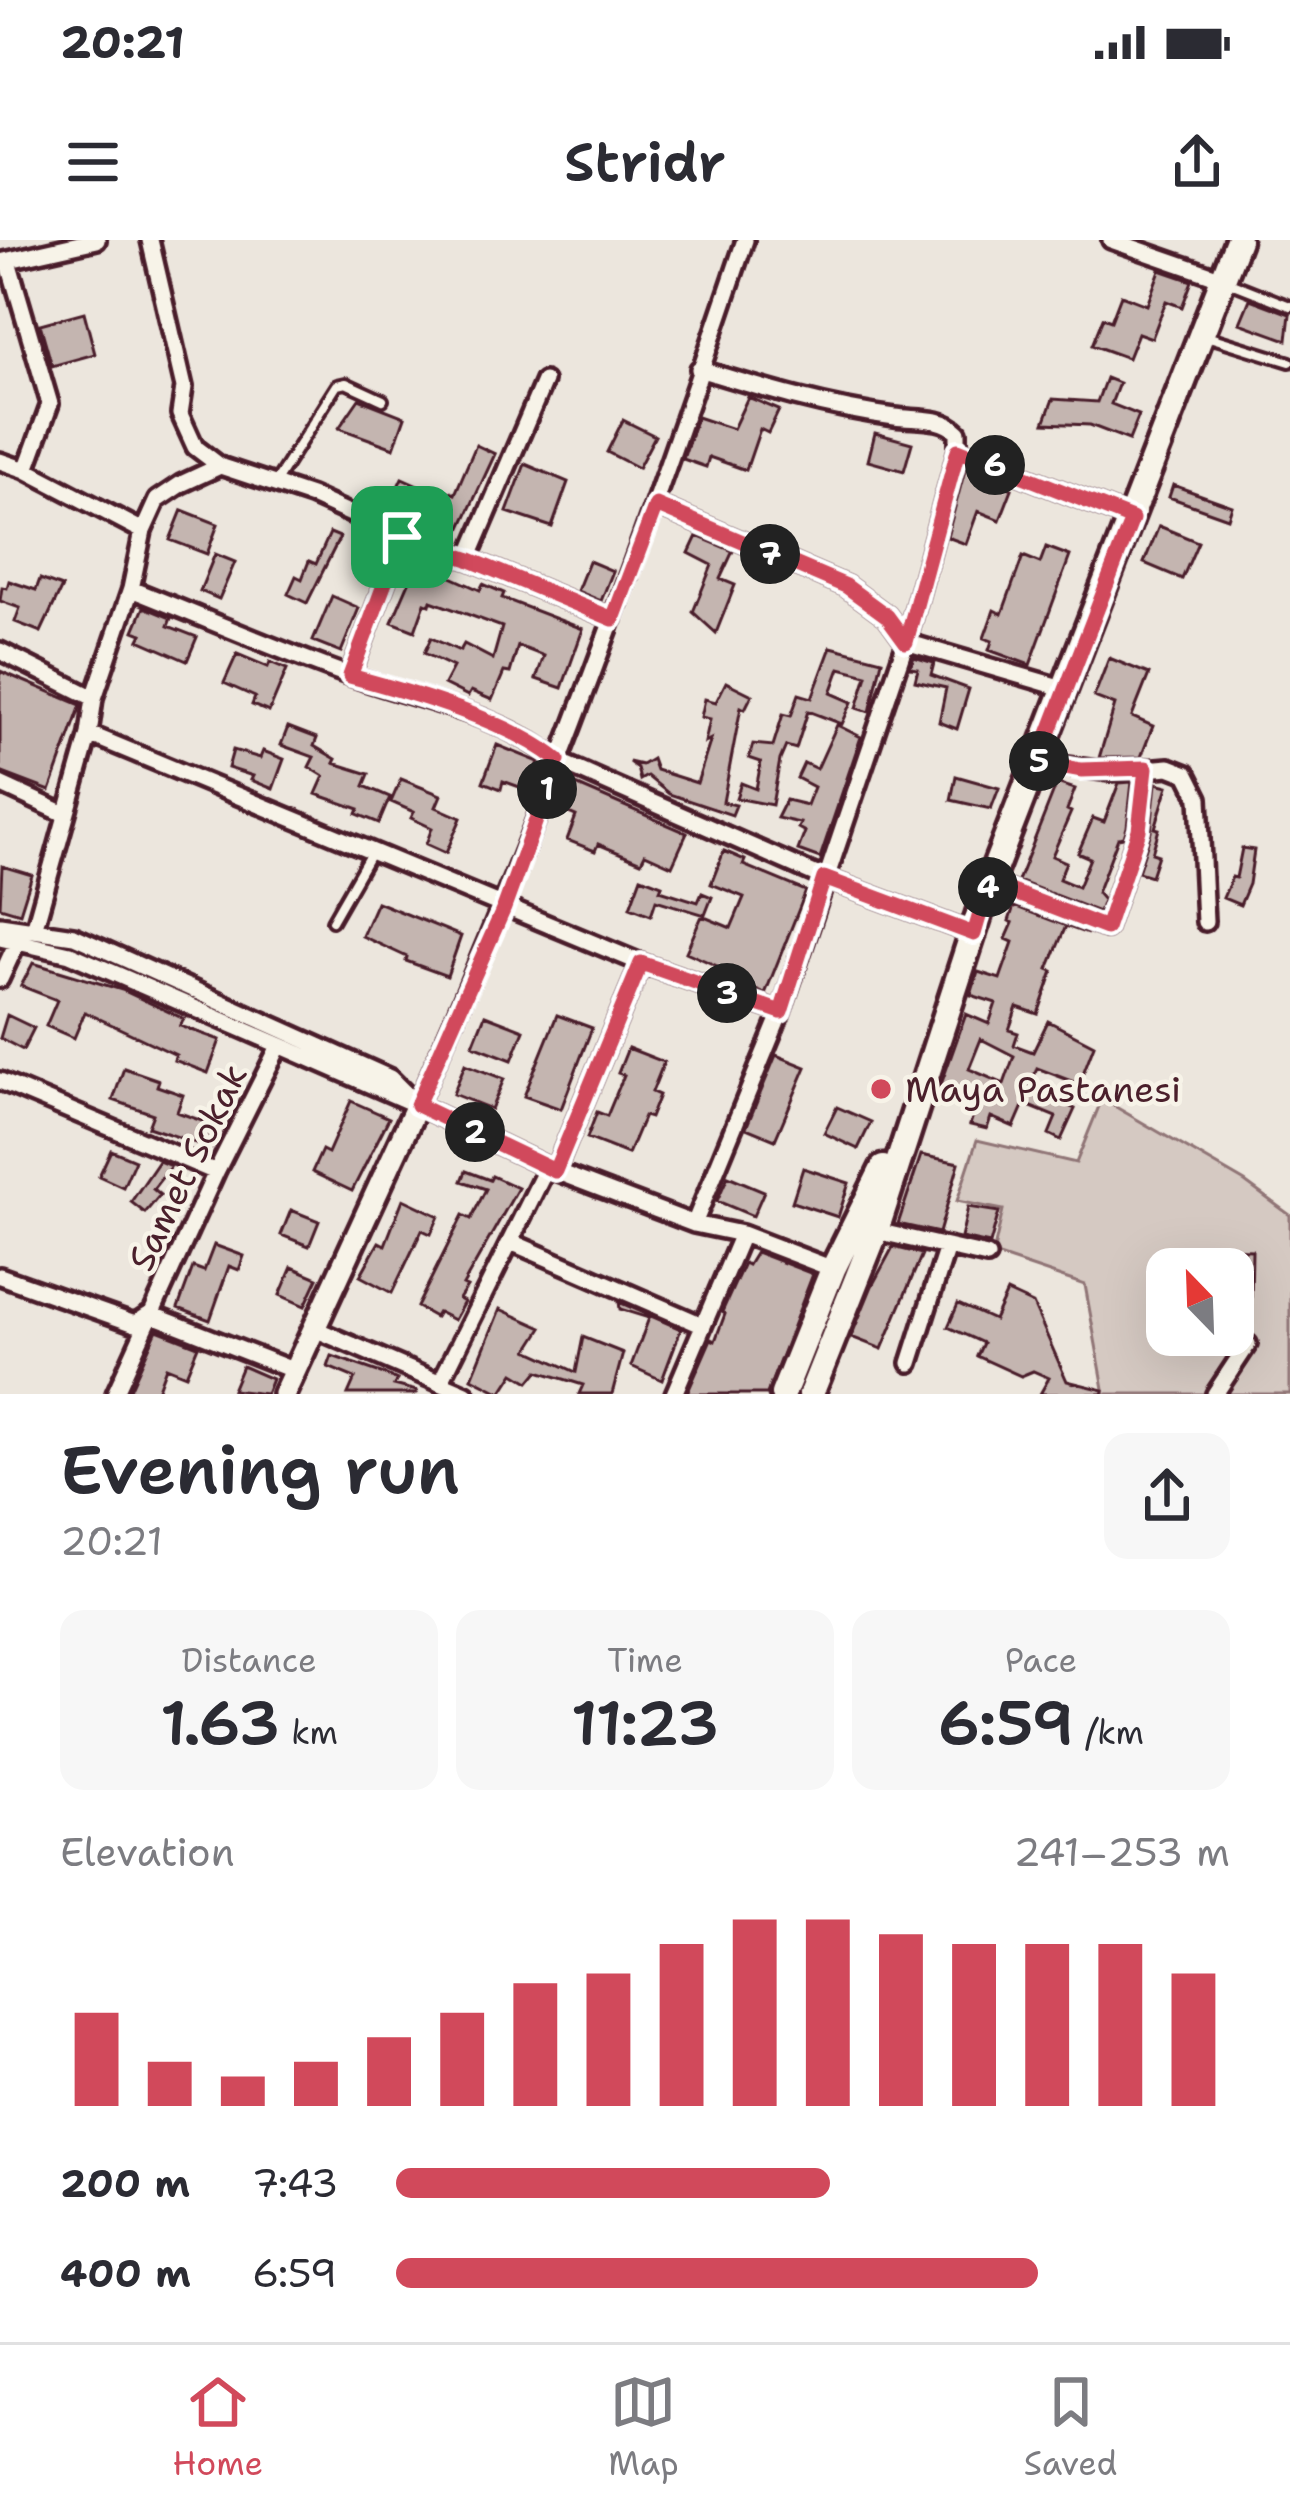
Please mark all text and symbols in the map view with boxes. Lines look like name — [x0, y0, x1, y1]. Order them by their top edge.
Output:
text: 20:21 — [60, 12, 185, 72]
text: Stridr — [564, 126, 726, 198]
icon: menu — [60, 129, 126, 195]
icon: share — [1164, 129, 1230, 195]
pin: 6 — [965, 435, 1025, 495]
text: 6 — [983, 442, 1007, 487]
pin — [351, 486, 453, 588]
icon: arrive — [369, 504, 435, 570]
pin: 7 — [740, 524, 800, 584]
text: 7 — [758, 531, 782, 576]
pin: 5 — [1009, 731, 1069, 791]
text: 5 — [1029, 738, 1049, 783]
pin: 1 — [517, 759, 577, 819]
text: 1 — [539, 766, 555, 811]
pin: 4 — [958, 857, 1018, 917]
text: 4 — [976, 864, 1000, 909]
pin: 3 — [697, 963, 757, 1023]
text: 3 — [715, 970, 739, 1015]
street label: Samet Sokak — [116, 1056, 259, 1279]
place label: Maya Pastanesi — [905, 1065, 1181, 1114]
marker: Maya Pastanesi — [868, 1076, 894, 1102]
pin: 2 — [445, 1102, 505, 1162]
text: 2 — [463, 1109, 487, 1154]
north arrow — [1146, 1248, 1254, 1356]
map controls — [1146, 1248, 1254, 1356]
text: Evening run — [60, 1426, 460, 1514]
button: share — [1104, 1433, 1230, 1559]
text: 20:21 — [60, 1515, 163, 1567]
text: Distance — [181, 1638, 317, 1683]
text: Time — [607, 1638, 683, 1683]
text: Pace — [1005, 1638, 1077, 1683]
text: 1.63 — [160, 1683, 280, 1763]
text: 11:23 — [571, 1683, 719, 1763]
text: 6:59 — [938, 1683, 1074, 1763]
text: km — [280, 1710, 338, 1755]
text: /km — [1074, 1710, 1144, 1755]
text: Elevation — [60, 1826, 235, 1878]
text: 241–253 m — [1013, 1826, 1230, 1878]
text: 200 m — [60, 2157, 190, 2209]
text: 7:43 — [252, 2157, 338, 2209]
text: 400 m — [60, 2247, 191, 2299]
text: 6:59 — [252, 2247, 337, 2299]
tab: Home — [172, 2369, 263, 2486]
tab: Map — [608, 2369, 679, 2486]
tab: Saved — [1024, 2369, 1117, 2486]

